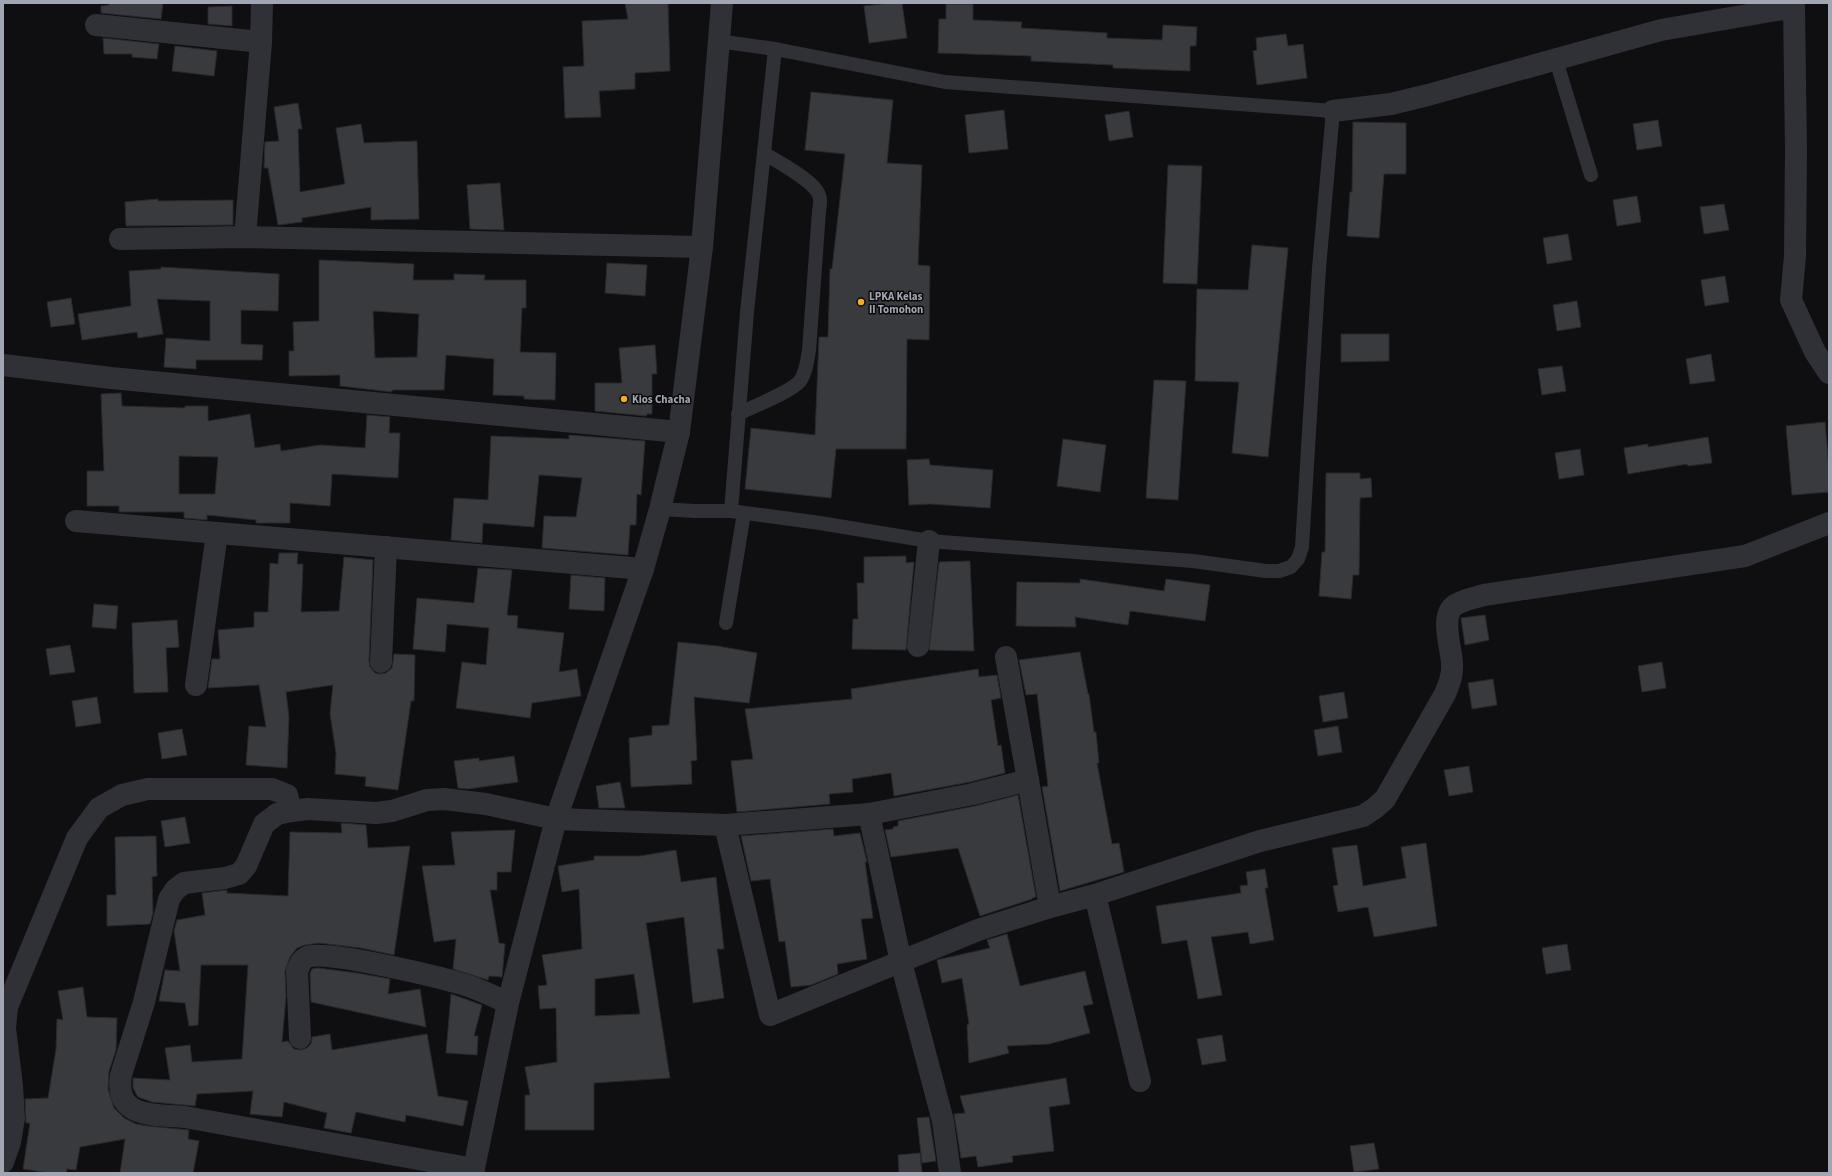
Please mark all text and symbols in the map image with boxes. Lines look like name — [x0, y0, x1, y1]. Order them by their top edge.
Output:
place label: LPKA Kelas II Tomohon — [869, 289, 923, 317]
marker: LPKA Kelas II Tomohon — [856, 297, 866, 307]
place label: Kios Chacha — [632, 392, 691, 407]
marker: Kios Chacha — [619, 394, 629, 404]

